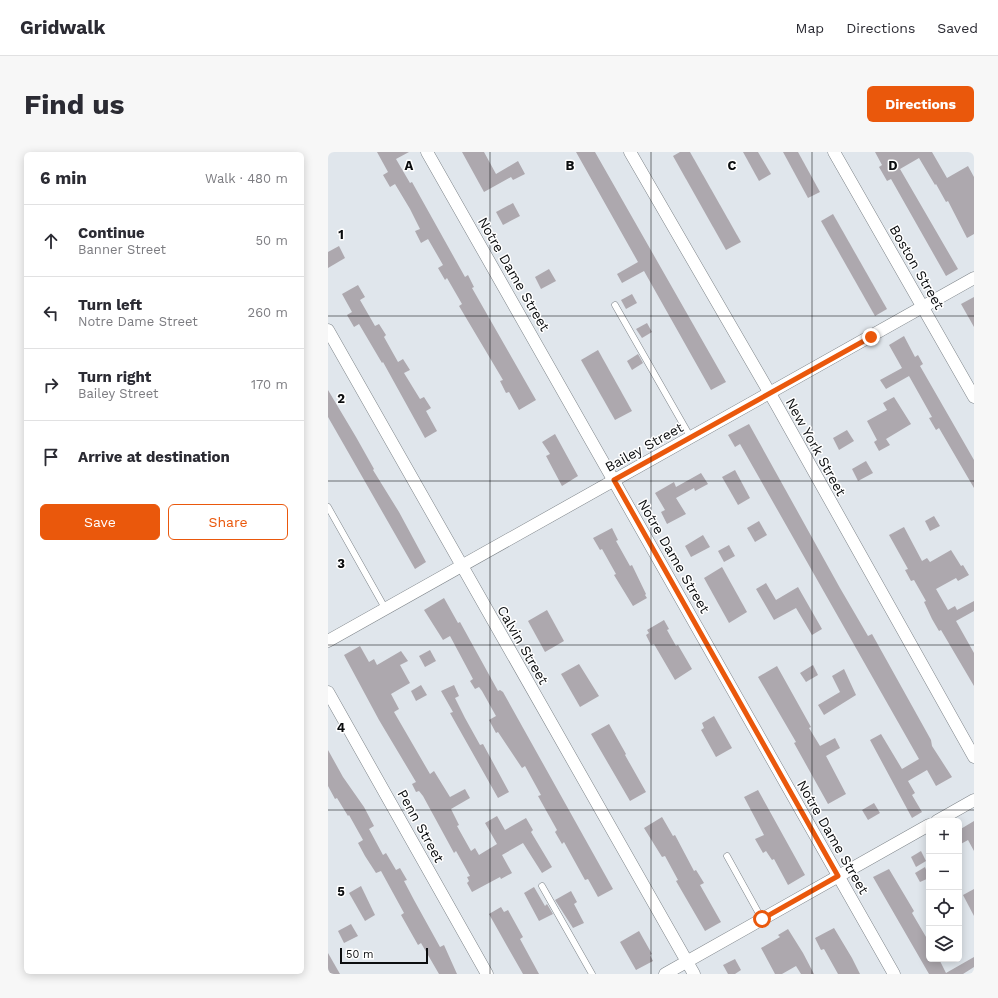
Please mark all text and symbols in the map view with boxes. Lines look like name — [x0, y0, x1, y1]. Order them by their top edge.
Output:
text: Gridwalk — [20, 16, 105, 39]
text: Map — [796, 20, 824, 36]
text: Directions — [846, 20, 915, 36]
text: Saved — [937, 20, 978, 36]
button: Directions — [867, 86, 974, 122]
text: Find us — [24, 88, 124, 121]
text: A — [405, 158, 414, 173]
text: B — [566, 158, 575, 173]
text: C — [728, 158, 737, 173]
text: D — [888, 158, 898, 173]
text: 6 min — [40, 168, 87, 188]
text: Walk · 480 m — [205, 171, 288, 186]
street label: Notre Dame Street — [475, 214, 553, 334]
street label: Boston Street — [886, 222, 948, 312]
text: Continue — [78, 224, 145, 242]
text: 1 — [338, 227, 344, 242]
icon: ahead — [40, 230, 62, 252]
text: 50 m — [256, 233, 288, 248]
text: Banner Street — [78, 242, 166, 257]
text: Turn left — [78, 296, 142, 314]
icon: left — [40, 302, 62, 324]
text: 260 m — [248, 305, 288, 320]
text: Notre Dame Street — [78, 314, 198, 329]
route end — [862, 328, 880, 346]
text: Turn right — [78, 368, 151, 386]
icon: right — [40, 374, 62, 396]
text: 170 m — [251, 377, 288, 392]
text: Bailey Street — [78, 386, 158, 401]
text: 2 — [337, 391, 345, 406]
street label: New York Street — [783, 395, 850, 499]
street label: Bailey Street — [602, 419, 686, 475]
icon: arrive — [40, 446, 62, 468]
text: Arrive at destination — [78, 448, 230, 466]
street label: Notre Dame Street — [635, 496, 713, 616]
button: Save — [40, 504, 160, 540]
button: Share — [168, 504, 288, 540]
text: 3 — [337, 556, 345, 571]
street label: Calvin Street — [494, 603, 552, 687]
text: 4 — [337, 720, 346, 735]
street label: Notre Dame Street — [794, 777, 872, 897]
street label: Penn Street — [394, 787, 448, 865]
map controls — [926, 818, 962, 962]
button: + — [926, 818, 962, 854]
button: − — [926, 854, 962, 890]
text: 5 — [337, 884, 345, 899]
button: locate — [926, 890, 962, 926]
route start — [753, 910, 771, 928]
button: layers — [926, 926, 962, 962]
scale bar — [340, 946, 428, 965]
text: 50 m — [346, 948, 373, 961]

